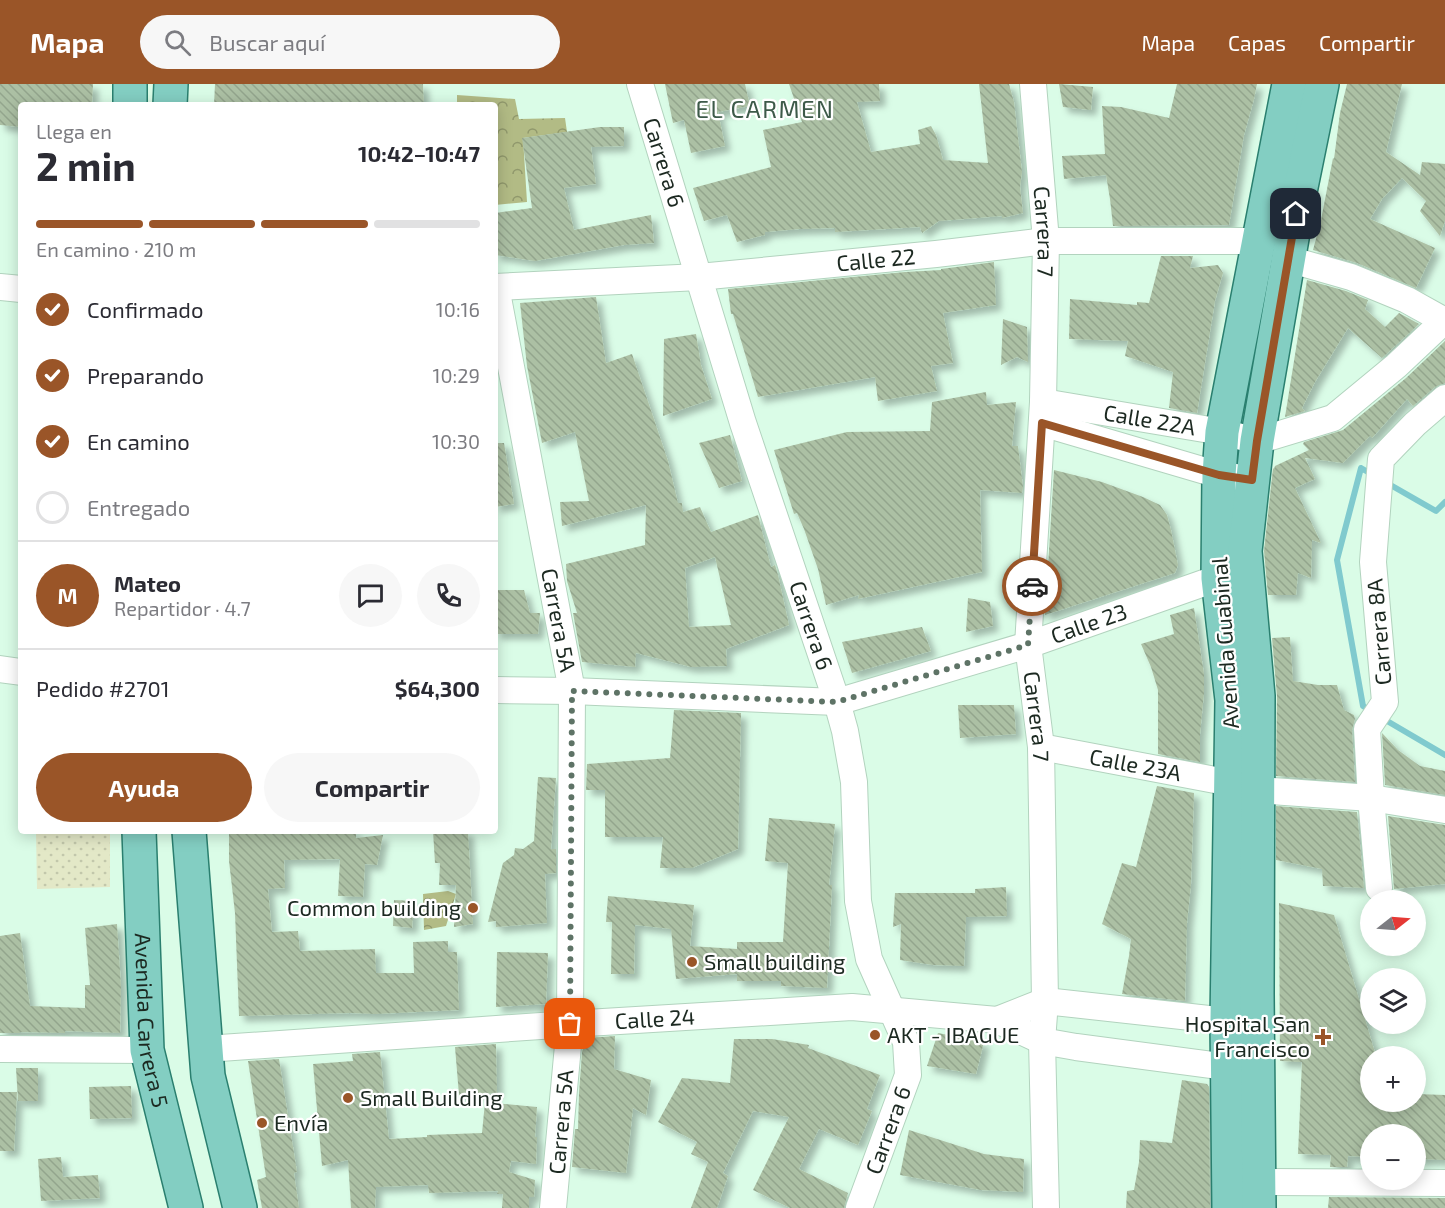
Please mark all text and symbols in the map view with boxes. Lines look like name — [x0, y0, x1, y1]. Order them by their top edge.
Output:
search box — [140, 15, 560, 69]
text: Mapa — [30, 25, 104, 59]
icon: search — [161, 26, 194, 59]
text: Buscar aquí — [209, 29, 325, 55]
text: Mapa — [1141, 30, 1195, 55]
text: Capas — [1228, 30, 1286, 55]
text: Compartir — [1319, 30, 1415, 55]
district label: EL CARMEN — [696, 94, 834, 123]
street label: Carrera 6 — [639, 114, 691, 210]
text: Llega en — [36, 119, 112, 143]
text: 10:42–10:47 — [358, 140, 480, 166]
text: 2 min — [36, 142, 136, 189]
street label: Carrera 7 — [1030, 185, 1060, 277]
pin — [1270, 188, 1321, 239]
icon: home — [1279, 197, 1312, 230]
text: En camino · 210 m — [36, 237, 196, 261]
street label: Calle 22 — [835, 242, 916, 276]
icon: check — [36, 293, 69, 326]
text: Confirmado — [87, 296, 203, 322]
text: 10:16 — [436, 297, 480, 321]
icon: check — [36, 359, 69, 392]
text: Preparando — [87, 362, 204, 388]
text: 10:29 — [433, 363, 480, 387]
street label: Calle 22A — [1102, 398, 1198, 439]
icon: check — [36, 425, 69, 458]
text: En camino — [87, 428, 190, 454]
text: 10:30 — [432, 429, 480, 453]
text: Entregado — [87, 494, 190, 520]
courier — [1002, 556, 1062, 616]
street label: Avenida Guabinal — [1205, 556, 1243, 730]
button: chat — [339, 564, 402, 627]
button: phone — [417, 564, 480, 627]
street label: Carrera 5A — [537, 566, 582, 674]
text: Mateo — [114, 570, 181, 596]
icon: car — [1016, 570, 1049, 603]
street label: Carrera 6 — [785, 577, 839, 673]
street label: Carrera 8A — [1360, 578, 1396, 686]
text: M — [57, 582, 78, 608]
text: Repartidor · 4.7 — [114, 596, 251, 620]
street label: Calle 23 — [1047, 597, 1130, 648]
street label: Carrera 7 — [1019, 670, 1055, 762]
text: Pedido #2701 — [36, 675, 169, 701]
text: $64,300 — [395, 675, 480, 701]
street label: Calle 23A — [1088, 742, 1184, 785]
button: Ayuda — [36, 753, 252, 822]
button: Compartir — [264, 753, 480, 822]
north arrow — [1360, 890, 1426, 956]
map controls — [1360, 890, 1426, 1190]
place label: Common building — [287, 894, 461, 920]
marker: Common building — [466, 901, 480, 915]
street label: Avenida Carrera 5 — [131, 932, 175, 1110]
place label: Small building — [704, 948, 845, 974]
marker: Small building — [685, 955, 699, 969]
button: layers — [1360, 968, 1426, 1034]
pin — [544, 998, 595, 1049]
street label: Calle 24 — [614, 1002, 696, 1033]
icon: bag — [553, 1007, 586, 1040]
place label: Hospital San Francisco — [1185, 1010, 1310, 1061]
place label: AKT - IBAGUE — [887, 1021, 1019, 1047]
marker: AKT - IBAGUE — [868, 1028, 882, 1042]
marker: Hospital San Francisco — [1314, 1028, 1332, 1046]
button: + — [1360, 1046, 1426, 1112]
street label: Carrera 5A — [542, 1068, 578, 1175]
street label: Carrera 6 — [859, 1082, 915, 1177]
place label: Small Building — [360, 1084, 502, 1110]
marker: Small Building — [341, 1091, 355, 1105]
place label: Envía — [274, 1109, 328, 1135]
marker: Envía — [255, 1116, 269, 1130]
button: − — [1360, 1124, 1426, 1190]

